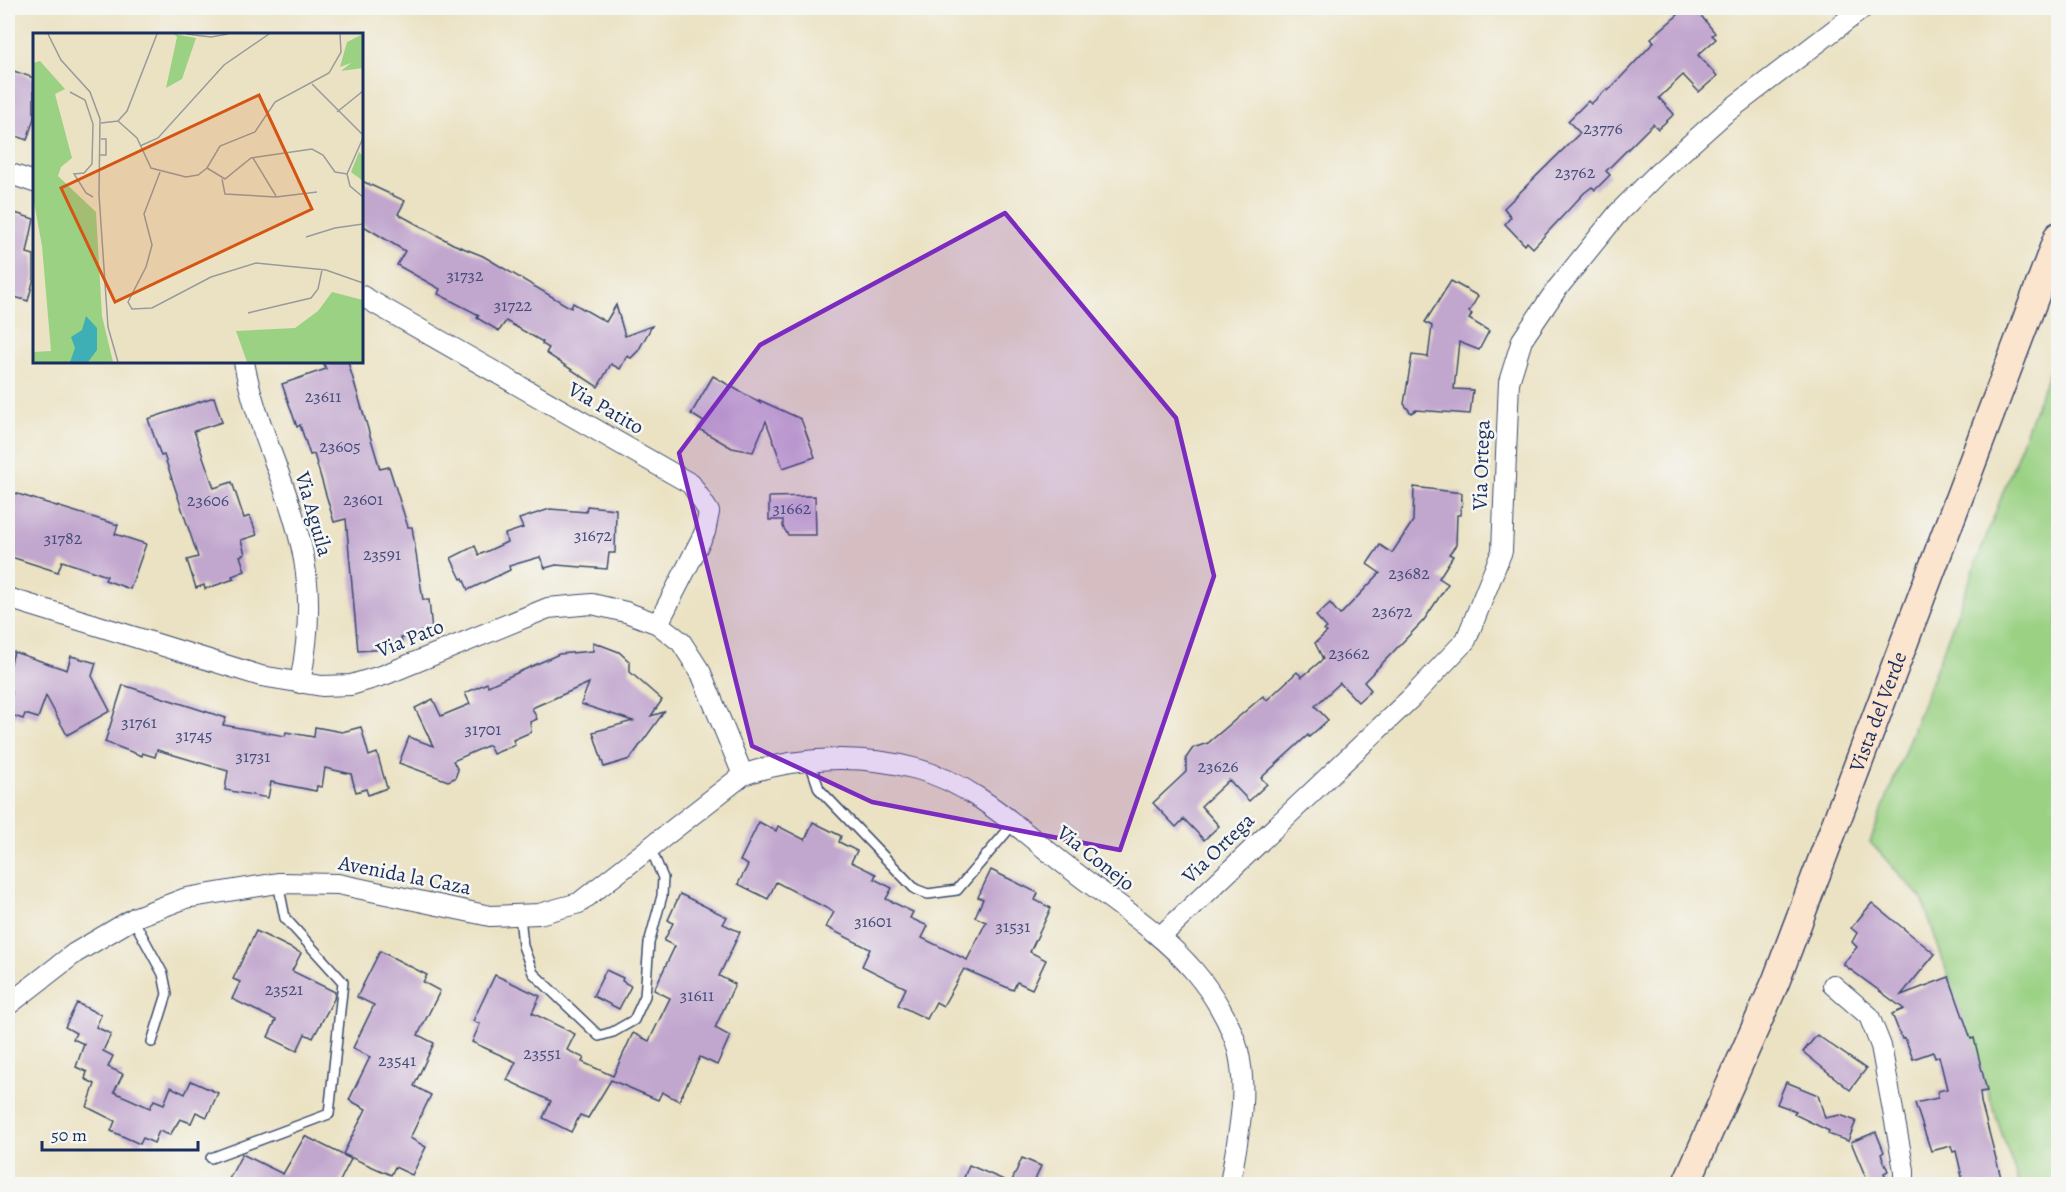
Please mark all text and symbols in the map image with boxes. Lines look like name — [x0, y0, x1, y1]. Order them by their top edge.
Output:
inset map — [33, 33, 363, 363]
house number: 23776 — [1583, 116, 1623, 140]
house number: 23762 — [1555, 160, 1596, 184]
house number: 31732 — [446, 263, 484, 287]
house number: 31722 — [494, 293, 533, 317]
street label: Via Patito — [562, 375, 649, 441]
house number: 23611 — [305, 384, 341, 408]
street label: Via Ortega — [1465, 419, 1497, 512]
house number: 23605 — [319, 434, 361, 458]
street label: Via Aguila — [288, 467, 339, 560]
house number: 23601 — [343, 487, 383, 511]
house number: 23606 — [187, 488, 229, 512]
house number: 31662 — [773, 496, 812, 520]
house number: 31672 — [574, 523, 612, 547]
house number: 31782 — [44, 526, 83, 550]
house number: 23591 — [363, 542, 401, 566]
house number: 23682 — [1388, 561, 1430, 585]
house number: 23672 — [1372, 599, 1413, 623]
street label: Via Pato — [371, 612, 448, 664]
house number: 23662 — [1328, 641, 1370, 665]
street label: Vista del Verde — [1842, 648, 1913, 777]
house number: 31761 — [121, 710, 157, 734]
house number: 31701 — [465, 717, 501, 741]
house number: 31745 — [175, 723, 213, 747]
house number: 31731 — [236, 744, 270, 768]
house number: 23626 — [1197, 754, 1239, 778]
street label: Via Ortega — [1175, 806, 1260, 890]
street label: Via Conejo — [1050, 818, 1141, 897]
street label: Avenida la Caza — [335, 848, 474, 902]
house number: 31601 — [854, 909, 892, 933]
house number: 31531 — [995, 914, 1031, 938]
house number: 23521 — [265, 977, 303, 1001]
house number: 31611 — [680, 983, 714, 1007]
house number: 23551 — [523, 1041, 561, 1065]
house number: 23541 — [378, 1048, 416, 1072]
scale bar — [42, 1114, 198, 1152]
text: 50 m — [51, 1123, 87, 1147]

